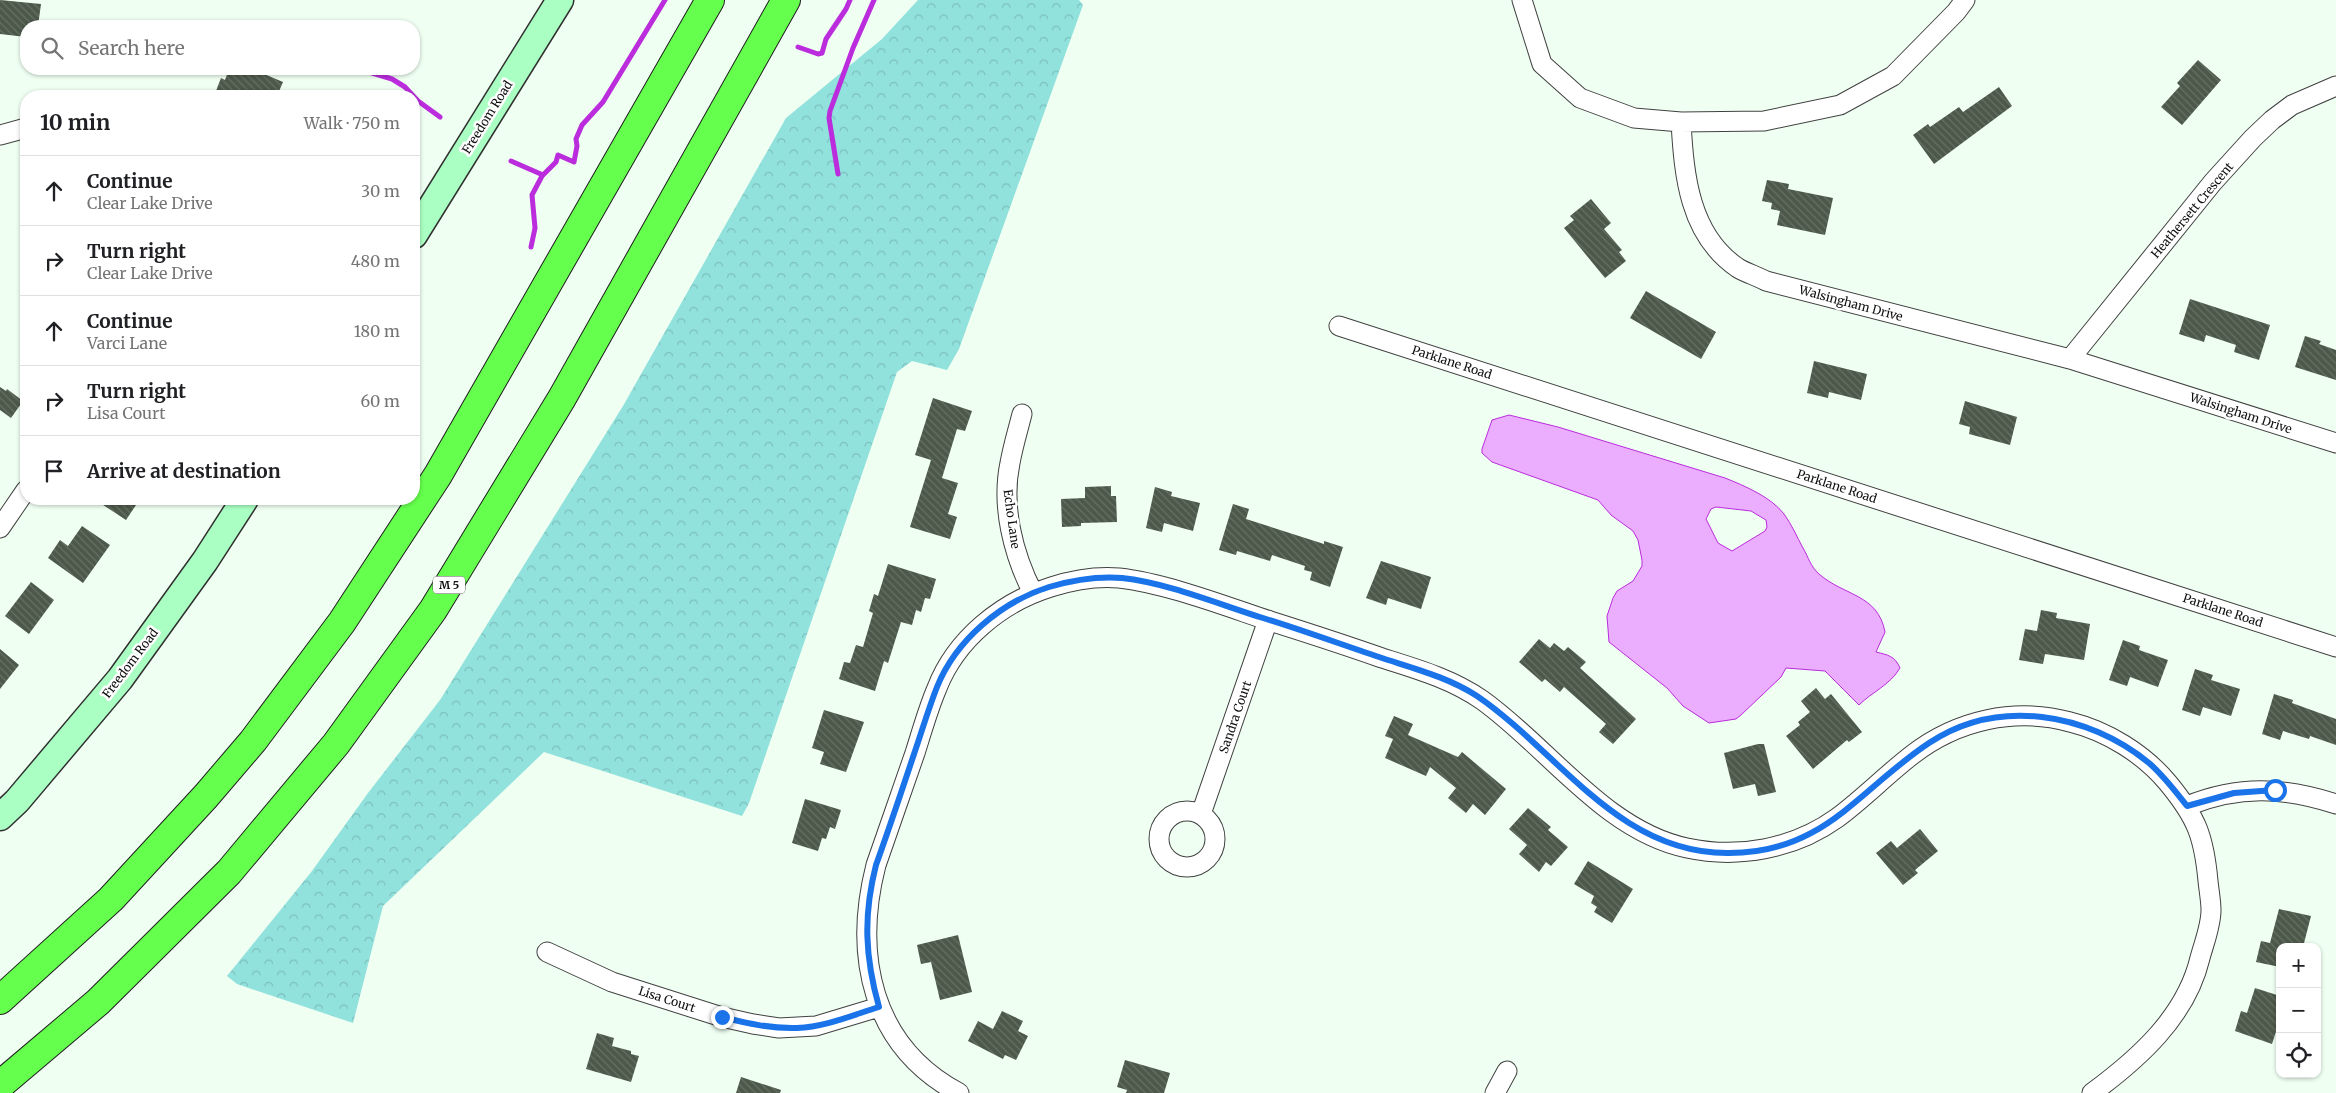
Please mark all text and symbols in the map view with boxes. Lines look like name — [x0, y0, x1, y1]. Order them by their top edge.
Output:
search box — [20, 20, 420, 75]
icon: search — [38, 34, 66, 62]
text: Search here — [78, 36, 185, 60]
street label: Freedom Road — [459, 78, 515, 156]
text: 10 min — [40, 109, 110, 136]
text: Walk · 750 m — [304, 113, 400, 133]
street label: Heathersett Crescent — [2148, 159, 2237, 261]
text: Continue — [87, 169, 173, 193]
icon: ahead — [40, 177, 68, 205]
text: 30 m — [361, 181, 400, 201]
text: Clear Lake Drive — [87, 193, 213, 213]
text: Turn right — [87, 239, 186, 263]
icon: right — [40, 247, 68, 275]
text: 480 m — [351, 251, 400, 271]
text: Clear Lake Drive — [87, 263, 213, 283]
street label: Walsingham Drive — [1797, 282, 1904, 324]
text: Continue — [87, 309, 173, 333]
icon: ahead — [40, 317, 68, 345]
text: 180 m — [354, 321, 400, 341]
text: Varci Lane — [87, 333, 167, 353]
street label: Parklane Road — [1410, 342, 1494, 382]
text: Turn right — [87, 379, 186, 403]
icon: right — [40, 387, 68, 415]
street label: Walsingham Drive — [2187, 389, 2294, 437]
text: 60 m — [360, 391, 400, 411]
text: Lisa Court — [87, 403, 165, 423]
icon: arrive — [40, 457, 68, 485]
text: Arrive at destination — [87, 459, 281, 483]
street label: Parklane Road — [1795, 466, 1879, 506]
street label: Echo Lane — [1000, 488, 1024, 550]
road number: M 5 — [433, 576, 465, 594]
street label: Parklane Road — [2181, 590, 2265, 630]
street label: Freedom Road — [99, 625, 161, 701]
street label: Sandra Court — [1216, 678, 1255, 755]
route start — [2264, 779, 2287, 802]
map controls — [2276, 943, 2321, 1078]
button: + — [2276, 943, 2321, 988]
street label: Lisa Court — [637, 983, 698, 1015]
button: − — [2276, 988, 2321, 1033]
route end — [711, 1006, 734, 1029]
button: locate — [2276, 1033, 2321, 1078]

